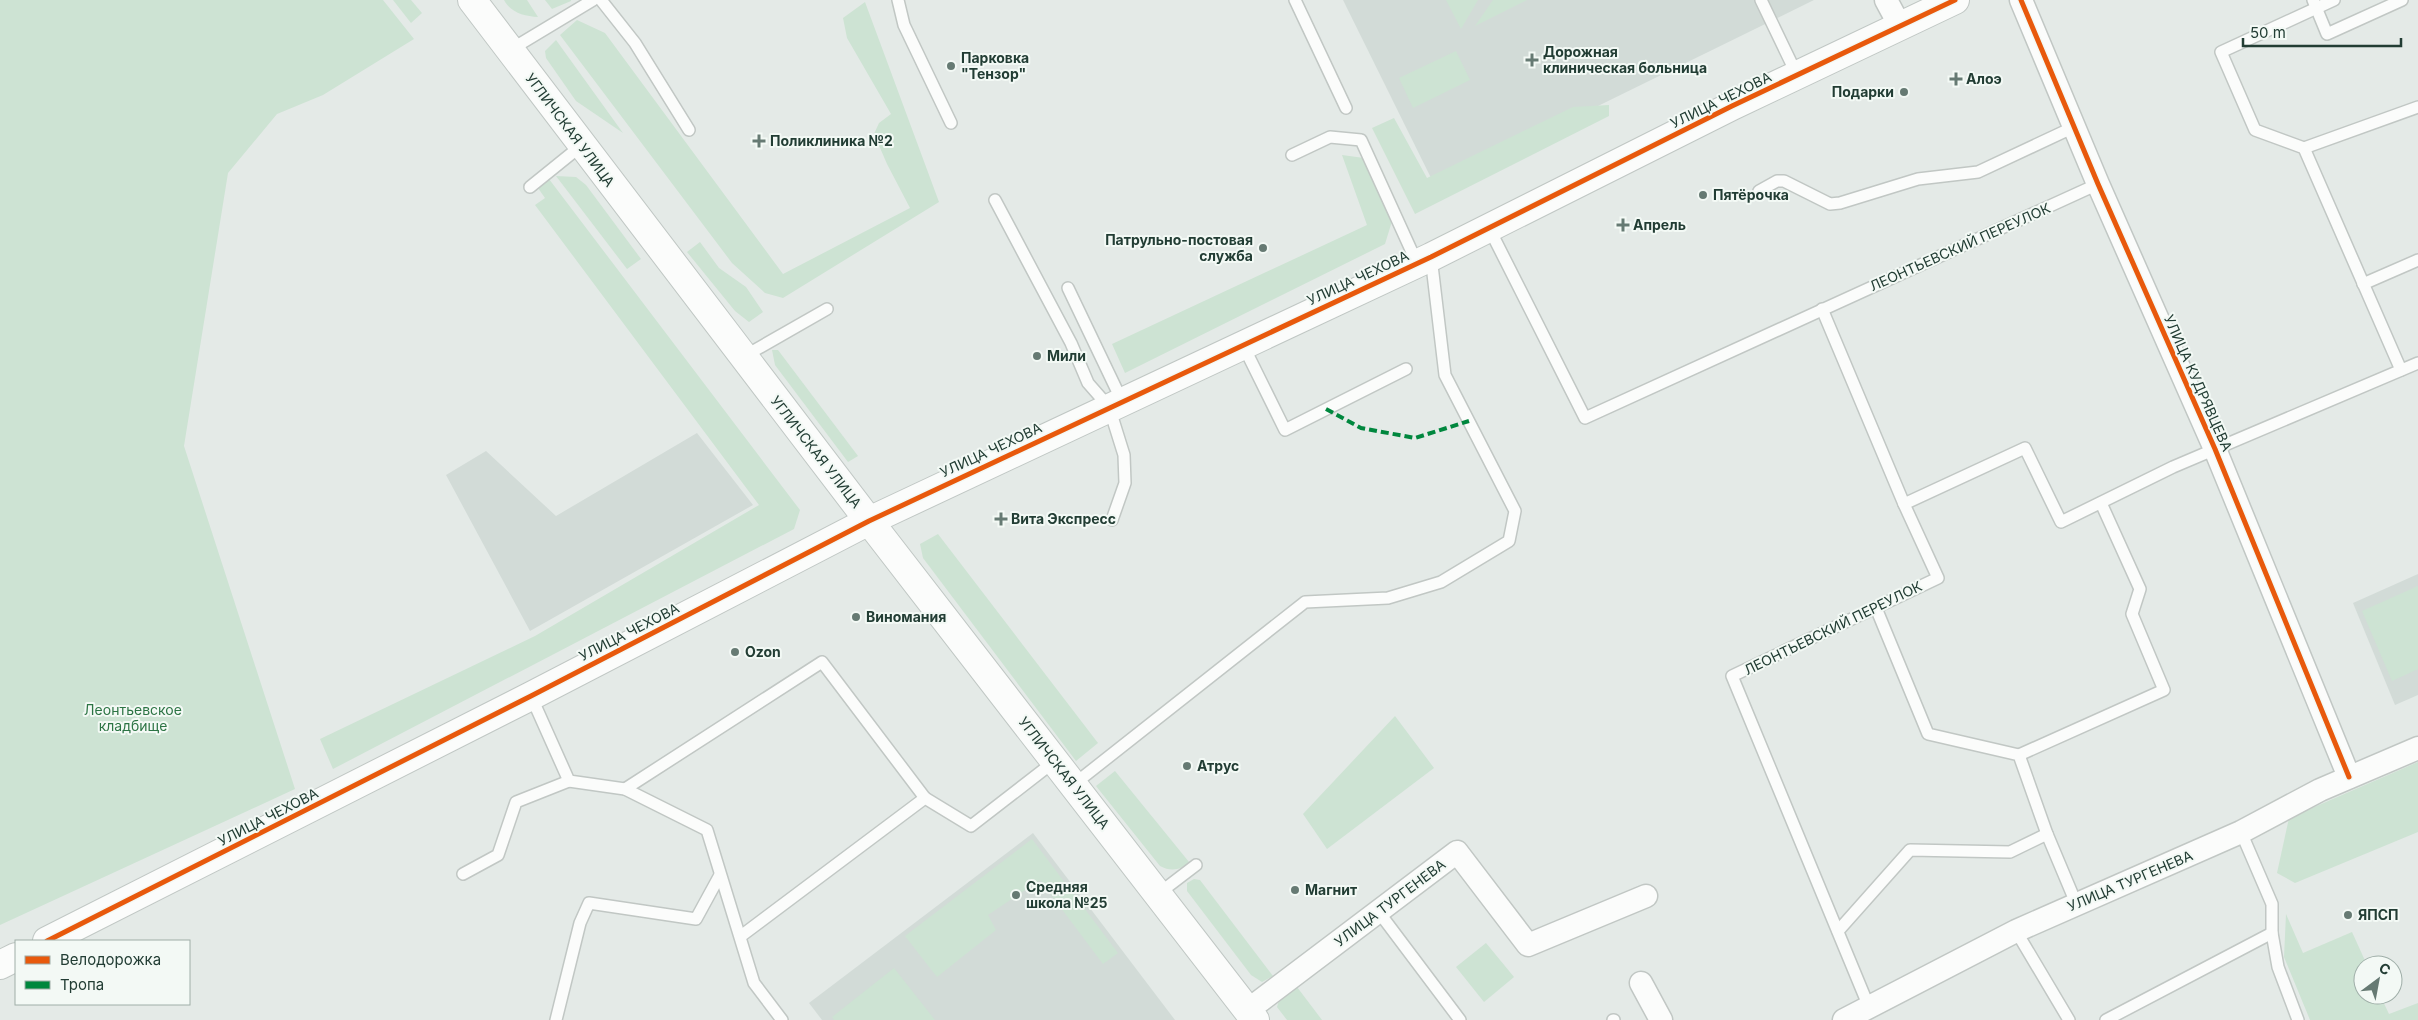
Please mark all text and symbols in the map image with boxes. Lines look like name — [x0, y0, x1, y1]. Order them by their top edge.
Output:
scale bar — [2243, 15, 2400, 47]
text: 50 m — [2250, 23, 2286, 42]
place label: Дорожная клиническая больница — [1543, 43, 1707, 76]
place label: Парковка "Тензор" — [961, 49, 1029, 82]
marker: Дорожная клиническая больница — [1525, 53, 1539, 67]
marker: Парковка "Тензор" — [945, 60, 957, 72]
street label: УЛИЦА ЧЕХОВА — [1667, 68, 1774, 131]
street label: УГЛИЧСКАЯ УЛИЦА — [522, 70, 619, 190]
place label: Алоэ — [1966, 70, 2002, 87]
marker: Алоэ — [1950, 73, 1962, 85]
place label: Подарки — [1832, 83, 1894, 100]
marker: Подарки — [1898, 86, 1910, 98]
place label: Поликлиника №2 — [770, 132, 893, 149]
marker: Поликлиника №2 — [752, 134, 766, 148]
place label: Пятёрочка — [1713, 186, 1789, 203]
marker: Пятёрочка — [1697, 189, 1709, 201]
street label: ЛЕОНТЬЕВСКИЙ ПЕРЕУЛОК — [1866, 198, 2053, 294]
place label: Апрель — [1633, 216, 1686, 233]
marker: Апрель — [1617, 219, 1629, 231]
place label: Патрульно-постовая служба — [1105, 231, 1253, 264]
marker: Патрульно-постовая служба — [1257, 242, 1269, 254]
street label: УЛИЦА ЧЕХОВА — [1304, 246, 1412, 309]
street label: УЛИЦА КУДРЯВЦЕВА — [2161, 312, 2236, 454]
place label: Мили — [1047, 347, 1086, 364]
marker: Мили — [1031, 350, 1043, 362]
street label: УГЛИЧСКАЯ УЛИЦА — [767, 392, 866, 511]
street label: УЛИЦА ЧЕХОВА — [937, 418, 1045, 481]
place label: Вита Экспресс — [1011, 510, 1116, 527]
marker: Вита Экспресс — [995, 513, 1007, 525]
street label: ЛЕОНТЬЕВСКИЙ ПЕРЕУЛОК — [1741, 576, 1925, 678]
street label: УЛИЦА ЧЕХОВА — [576, 599, 682, 664]
place label: Виномания — [866, 608, 946, 625]
marker: Виномания — [850, 611, 862, 623]
place label: Ozon — [745, 643, 781, 660]
marker: Ozon — [729, 646, 741, 658]
park label: Леонтьевское кладбище — [84, 701, 182, 734]
street label: УГЛИЧСКАЯ УЛИЦА — [1015, 713, 1114, 832]
place label: Атрус — [1197, 757, 1239, 774]
marker: Атрус — [1181, 760, 1193, 772]
street label: УЛИЦА ЧЕХОВА — [215, 784, 321, 849]
street label: УЛИЦА ТУРГЕНЕВА — [2065, 846, 2195, 915]
street label: УЛИЦА ТУРГЕНЕВА — [1331, 855, 1449, 950]
place label: Средняя школа №25 — [1026, 878, 1108, 911]
place label: Магнит — [1305, 881, 1357, 898]
marker: Магнит — [1289, 884, 1301, 896]
marker: Средняя школа №25 — [1010, 889, 1022, 901]
place label: ЯПСП — [2358, 906, 2398, 923]
marker: ЯПСП — [2342, 909, 2354, 921]
legend — [15, 940, 190, 1005]
text: Велодорожка — [60, 950, 161, 969]
north arrow — [2353, 955, 2403, 1005]
text: С — [2376, 959, 2394, 979]
text: Тропа — [60, 975, 104, 994]

